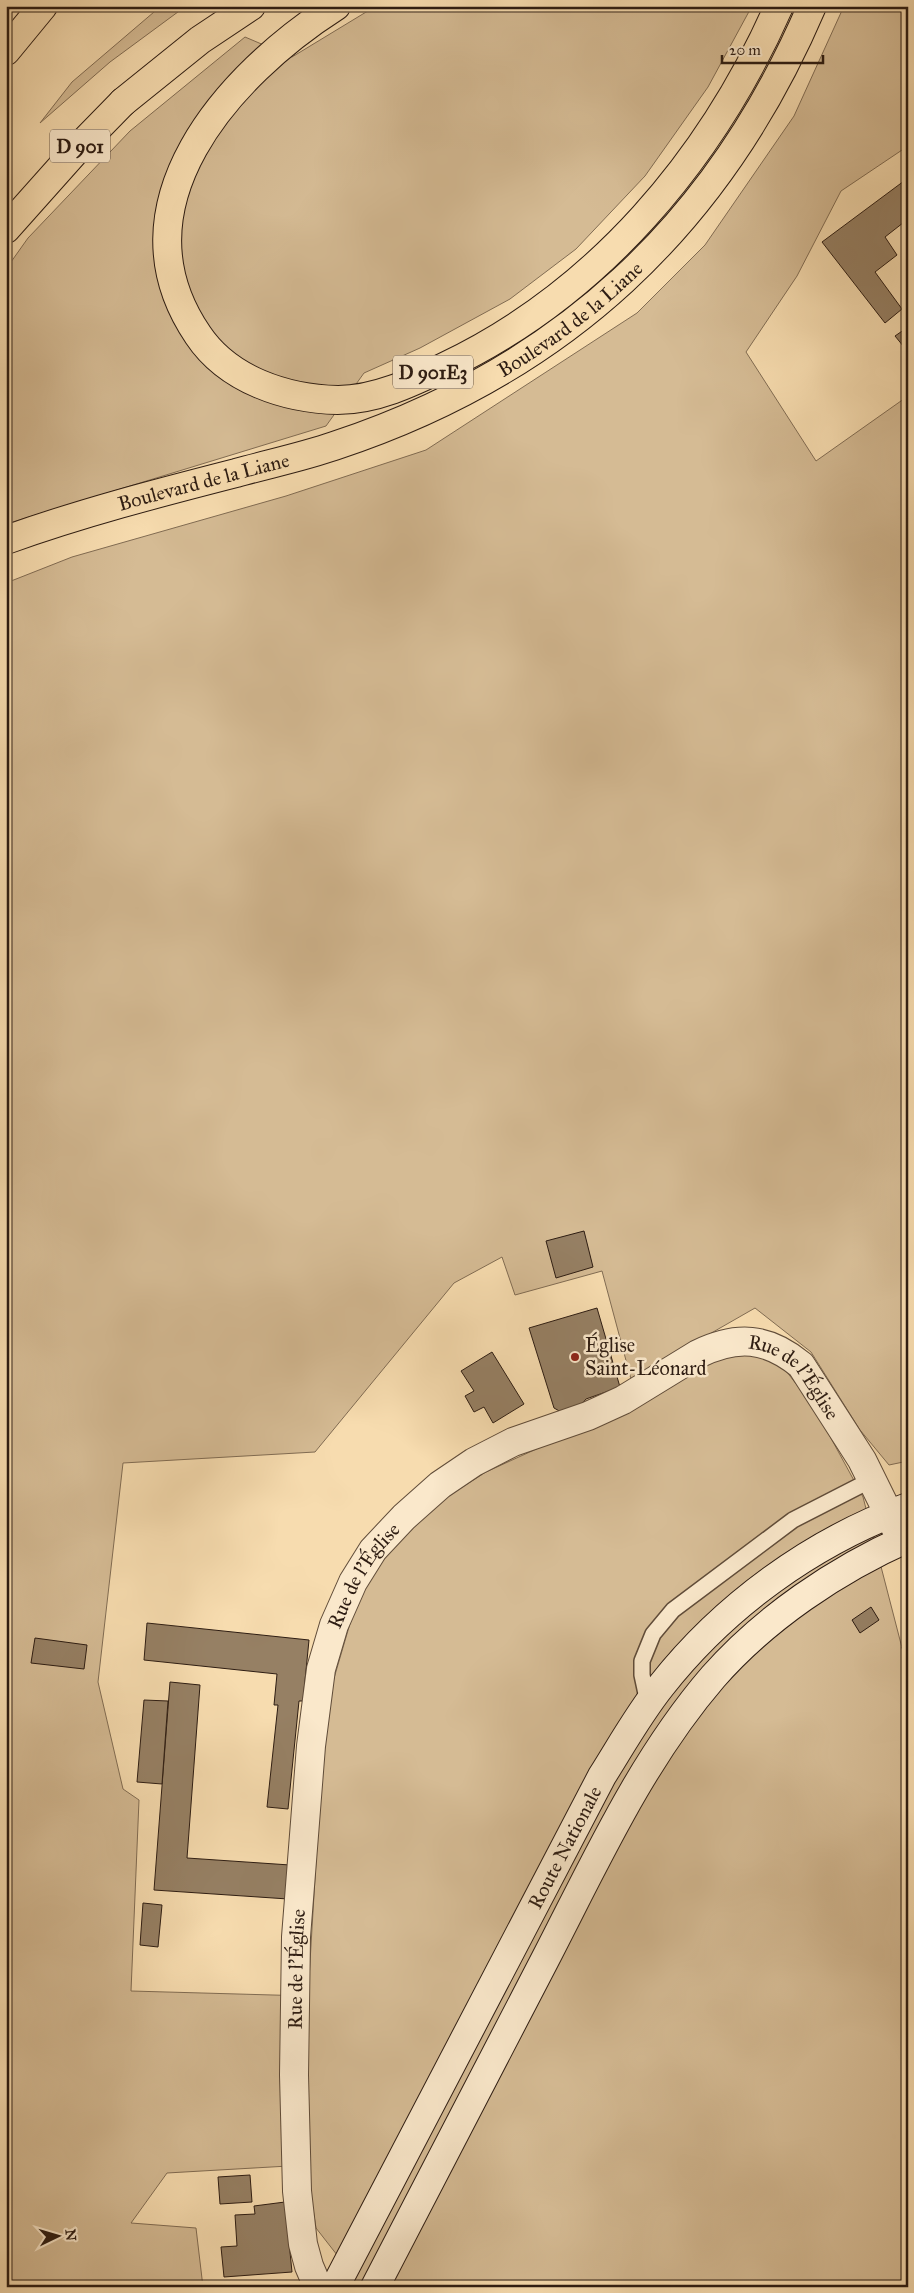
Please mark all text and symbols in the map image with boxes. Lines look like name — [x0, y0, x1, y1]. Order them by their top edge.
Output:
scale bar — [722, 32, 823, 64]
text: 20 m — [729, 41, 761, 59]
road number: D 901 — [50, 130, 110, 162]
street label: Boulevard de la Liane — [493, 256, 647, 382]
road number: D 901E3 — [393, 356, 473, 388]
street label: Boulevard de la Liane — [115, 448, 292, 516]
street label: Rue de l'Église — [747, 1329, 845, 1424]
place label: Église Saint-Léonard — [585, 1331, 707, 1380]
marker: Église Saint-Léonard — [569, 1351, 581, 1363]
street label: Rue de l'Église — [322, 1517, 405, 1632]
street label: Route Nationale — [523, 1782, 607, 1913]
street label: Rue de l'Église — [282, 1908, 310, 2029]
north arrow — [32, 2210, 82, 2260]
text: N — [61, 2228, 79, 2242]

